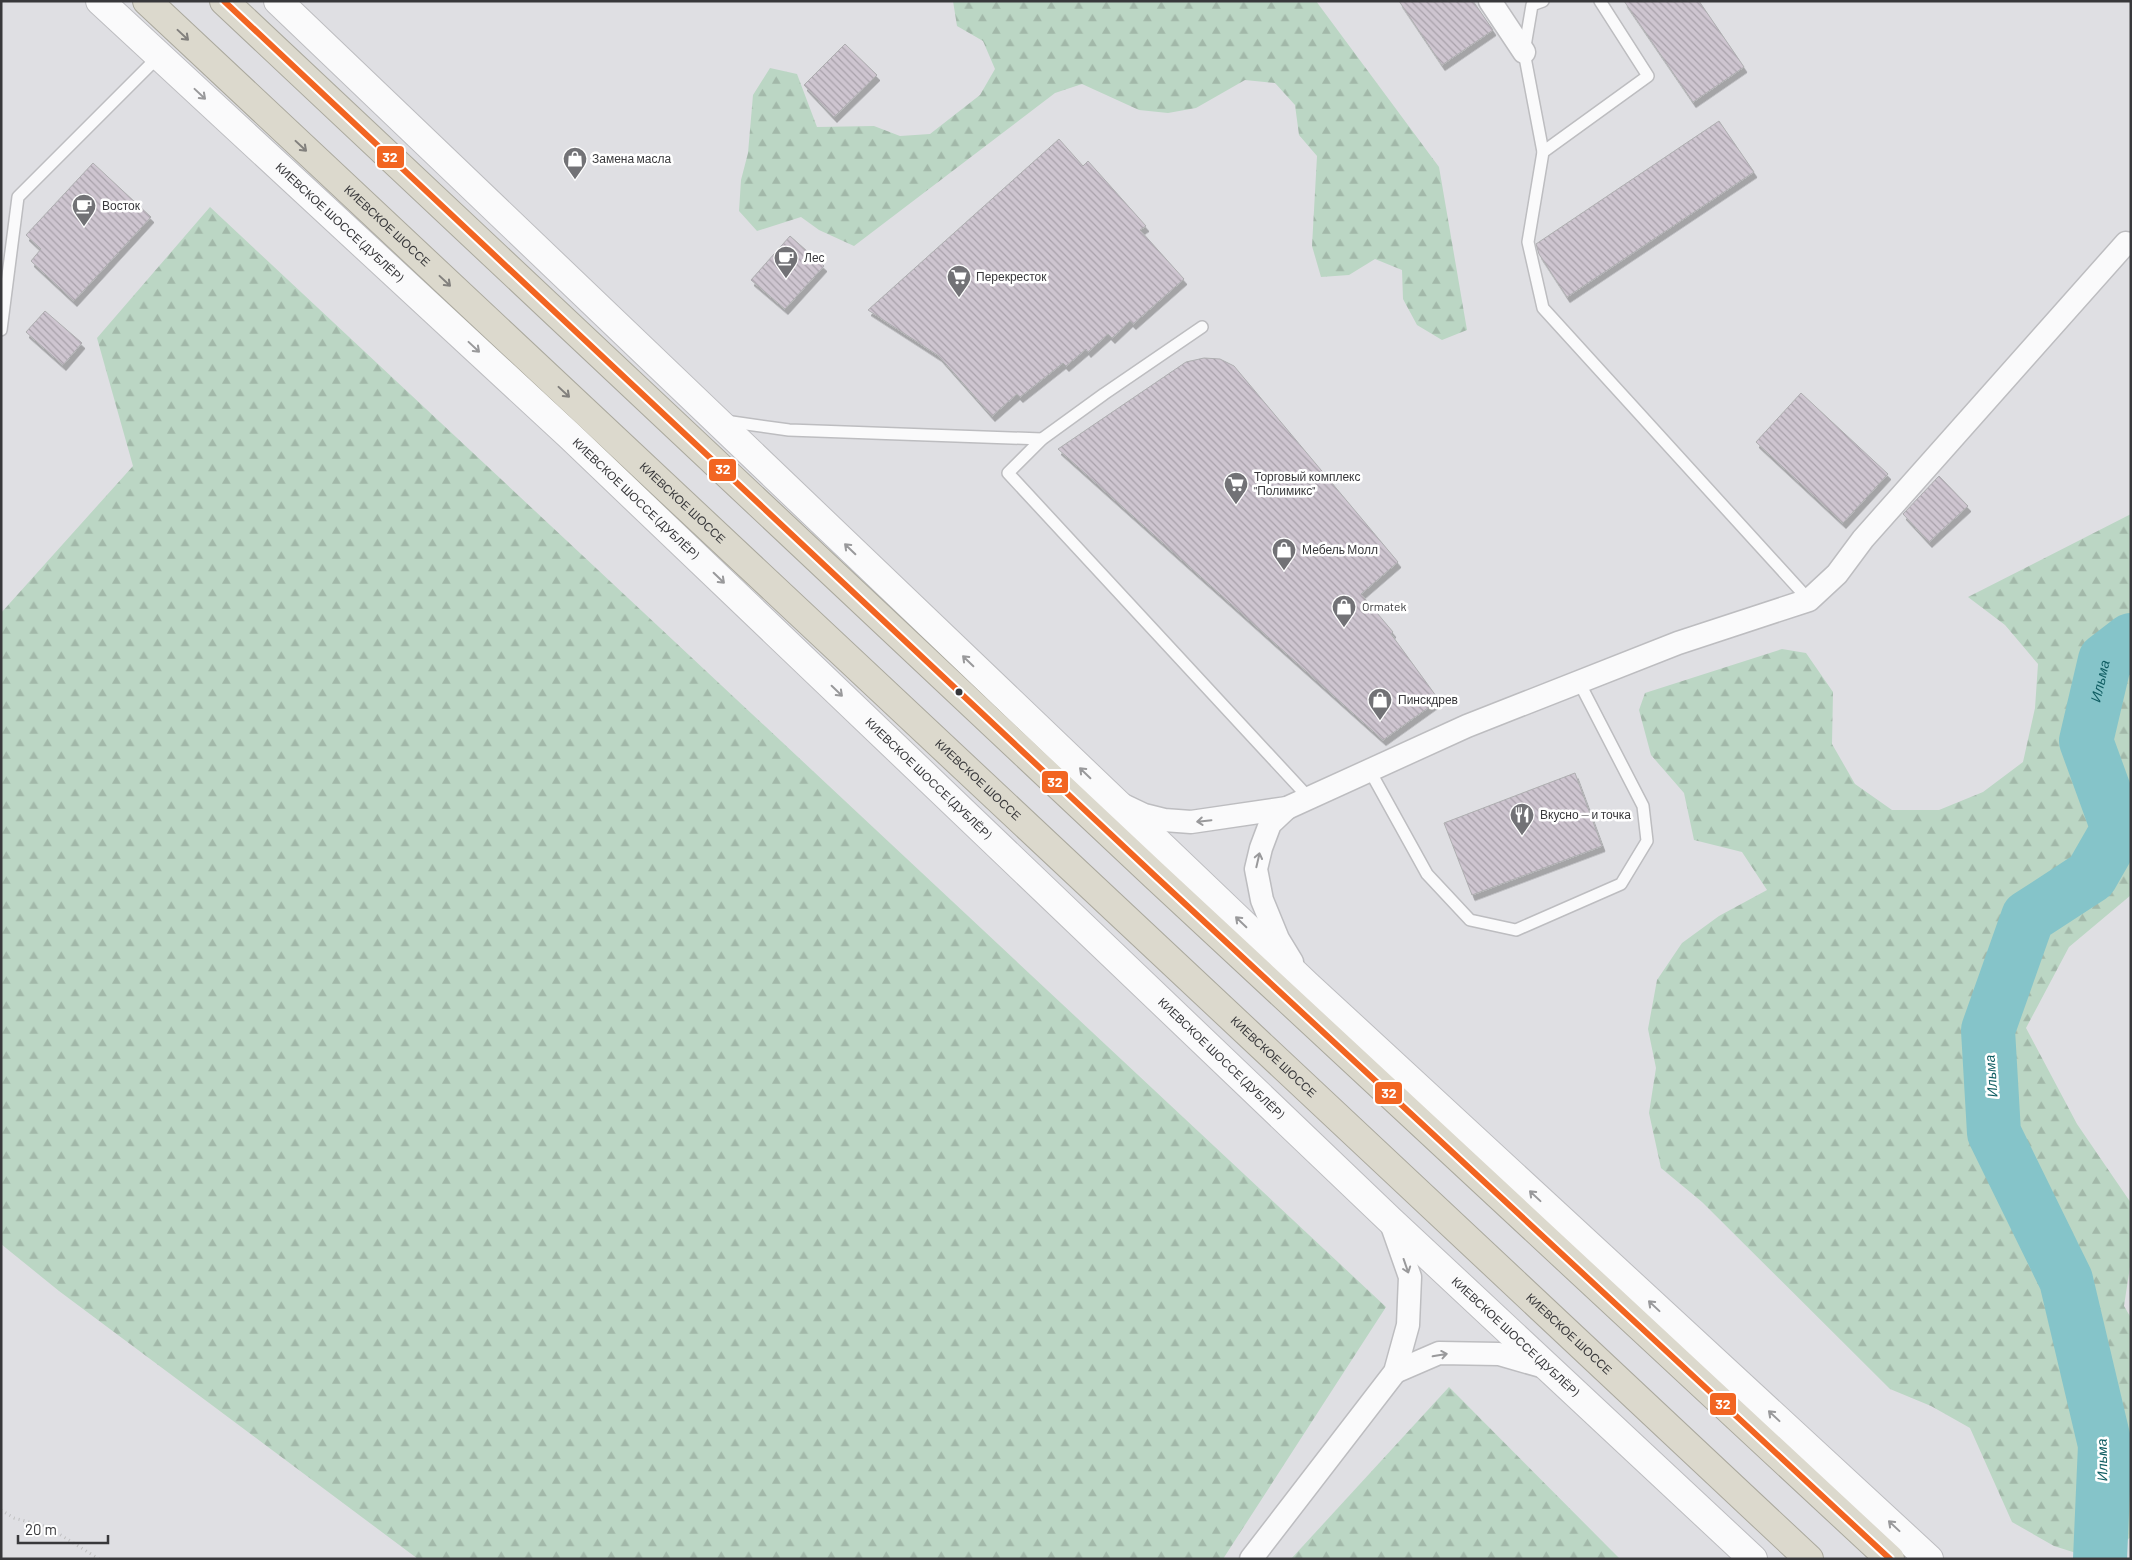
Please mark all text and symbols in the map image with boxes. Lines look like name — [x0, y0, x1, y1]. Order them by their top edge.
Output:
one-way arrow — [177, 29, 189, 41]
one-way arrow — [194, 88, 207, 100]
one-way arrow — [295, 140, 308, 152]
line badge: 32 — [376, 145, 405, 169]
shop icon: Замена масла — [562, 146, 588, 180]
text: 32 — [382, 148, 398, 165]
place label: Замена масла — [592, 151, 671, 165]
street label: КИЕВСКОЕ ШОССЕ (ДУБЛЁР) — [272, 159, 406, 285]
street label: КИЕВСКОЕ ШОССЕ — [341, 182, 433, 270]
cafe icon: Восток — [71, 193, 97, 227]
place label: Восток — [102, 198, 141, 212]
cafe icon: Лес — [773, 245, 799, 279]
place label: Лес — [804, 250, 825, 264]
supermarket icon: Перекресток — [946, 264, 972, 298]
place label: Перекресток — [976, 269, 1047, 284]
one-way arrow — [439, 275, 452, 287]
one-way arrow — [467, 341, 480, 353]
one-way arrow — [558, 386, 570, 398]
street label: КИЕВСКОЕ ШОССЕ (ДУБЛЁР) — [570, 434, 702, 562]
line badge: 32 — [708, 458, 737, 482]
street label: КИЕВСКОЕ ШОССЕ — [636, 459, 728, 547]
text: 32 — [715, 460, 731, 477]
place label: Торговый комплекс "Полимикс" — [1254, 469, 1361, 497]
supermarket icon: Торговый комплекс "Полимикс" — [1223, 471, 1249, 505]
shop icon: Мебель Молл — [1271, 537, 1297, 571]
place label: Мебель Молл — [1302, 542, 1378, 556]
one-way arrow — [844, 543, 857, 555]
one-way arrow — [713, 572, 726, 584]
shop icon: Ormatek — [1331, 594, 1357, 628]
place label: Ormatek — [1362, 599, 1406, 613]
one-way arrow — [962, 655, 974, 667]
water label: Ильма — [2086, 658, 2113, 704]
one-way arrow — [830, 685, 843, 697]
unlabelled marker — [954, 687, 964, 697]
shop icon: Пинскдрев — [1367, 687, 1393, 721]
place label: Пинскдрев — [1398, 692, 1458, 707]
street label: КИЕВСКОЕ ШОССЕ (ДУБЛЁР) — [862, 714, 994, 842]
street label: КИЕВСКОЕ ШОССЕ — [932, 737, 1024, 825]
one-way arrow — [1079, 767, 1092, 779]
line badge: 32 — [1041, 770, 1069, 794]
text: 32 — [1047, 773, 1063, 790]
restaurant icon: Вкусно — и точка — [1509, 802, 1535, 836]
place label: Вкусно — и точка — [1540, 807, 1631, 822]
one-way arrow — [1196, 816, 1212, 826]
one-way arrow — [1254, 852, 1263, 868]
one-way arrow — [1234, 916, 1247, 928]
street label: КИЕВСКОЕ ШОССЕ (ДУБЛЁР) — [1155, 994, 1287, 1122]
street label: КИЕВСКОЕ ШОССЕ — [1227, 1014, 1319, 1102]
water label: Ильма — [1981, 1054, 2000, 1098]
line badge: 32 — [1374, 1081, 1403, 1105]
text: 32 — [1381, 1084, 1397, 1101]
one-way arrow — [1528, 1190, 1541, 1201]
one-way arrow — [1402, 1258, 1411, 1274]
street label: КИЕВСКОЕ ШОССЕ (ДУБЛЁР) — [1449, 1273, 1583, 1399]
street label: КИЕВСКОЕ ШОССЕ — [1524, 1290, 1615, 1377]
one-way arrow — [1648, 1300, 1661, 1312]
one-way arrow — [1432, 1349, 1448, 1359]
line badge: 32 — [1709, 1392, 1737, 1416]
text: 32 — [1715, 1395, 1731, 1412]
one-way arrow — [1768, 1410, 1780, 1422]
water label: Ильма — [2093, 1438, 2110, 1481]
scale bar — [18, 1512, 108, 1544]
text: 20 m — [25, 1520, 57, 1538]
one-way arrow — [1887, 1520, 1900, 1532]

